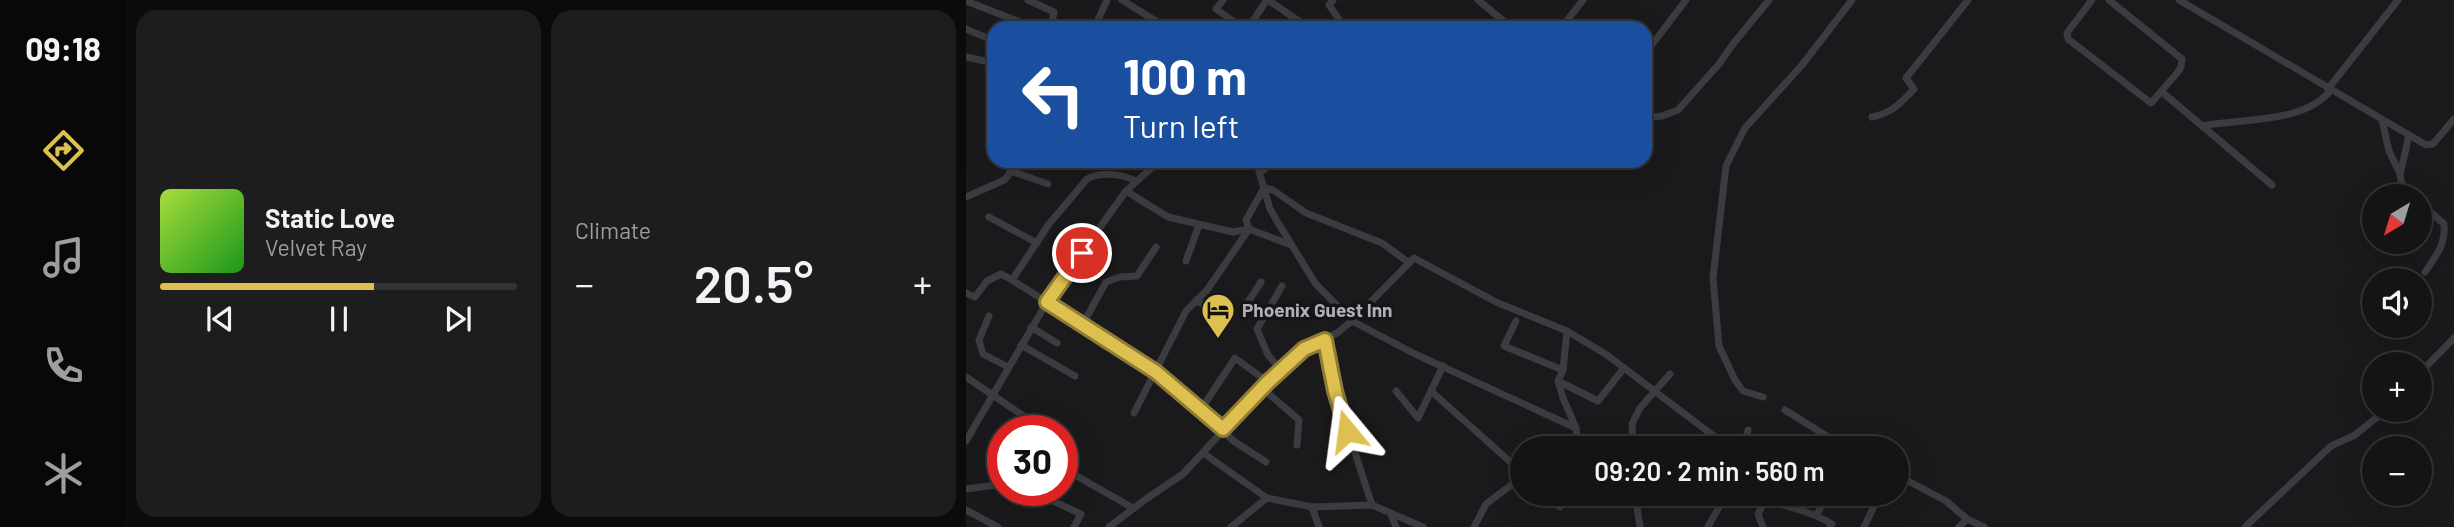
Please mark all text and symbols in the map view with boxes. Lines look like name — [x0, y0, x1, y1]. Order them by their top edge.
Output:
text: 09:18 — [25, 29, 101, 67]
text: 100 m — [1123, 46, 1247, 105]
icon: left — [1008, 49, 1099, 140]
text: Turn left — [1123, 106, 1240, 144]
icon: directions — [39, 126, 88, 175]
north arrow — [2362, 184, 2432, 254]
map controls — [2362, 184, 2432, 506]
text: Static Love — [265, 202, 395, 233]
text: Climate — [575, 216, 651, 244]
pin — [1052, 223, 1112, 283]
icon: music — [39, 233, 88, 282]
text: Velvet Ray — [265, 233, 367, 261]
icon: arrive — [1063, 234, 1101, 272]
text: 20.5° — [694, 251, 813, 313]
text: − — [575, 260, 594, 306]
text: + — [913, 260, 932, 306]
button: sound — [2362, 268, 2432, 338]
hotel icon: Phoenix Guest Inn — [1199, 291, 1237, 340]
place label: Phoenix Guest Inn — [1242, 298, 1392, 321]
icon: previous — [201, 300, 239, 338]
icon: pause — [320, 300, 358, 338]
icon: next — [439, 300, 477, 338]
icon: phone — [39, 341, 88, 390]
button: + — [2362, 352, 2432, 422]
position arrow — [1310, 394, 1384, 468]
speed limit sign: 30 — [987, 415, 1078, 506]
button: − — [2362, 436, 2432, 506]
icon: climate — [39, 449, 88, 498]
text: 09:20 · 2 min · 560 m — [1594, 455, 1825, 486]

